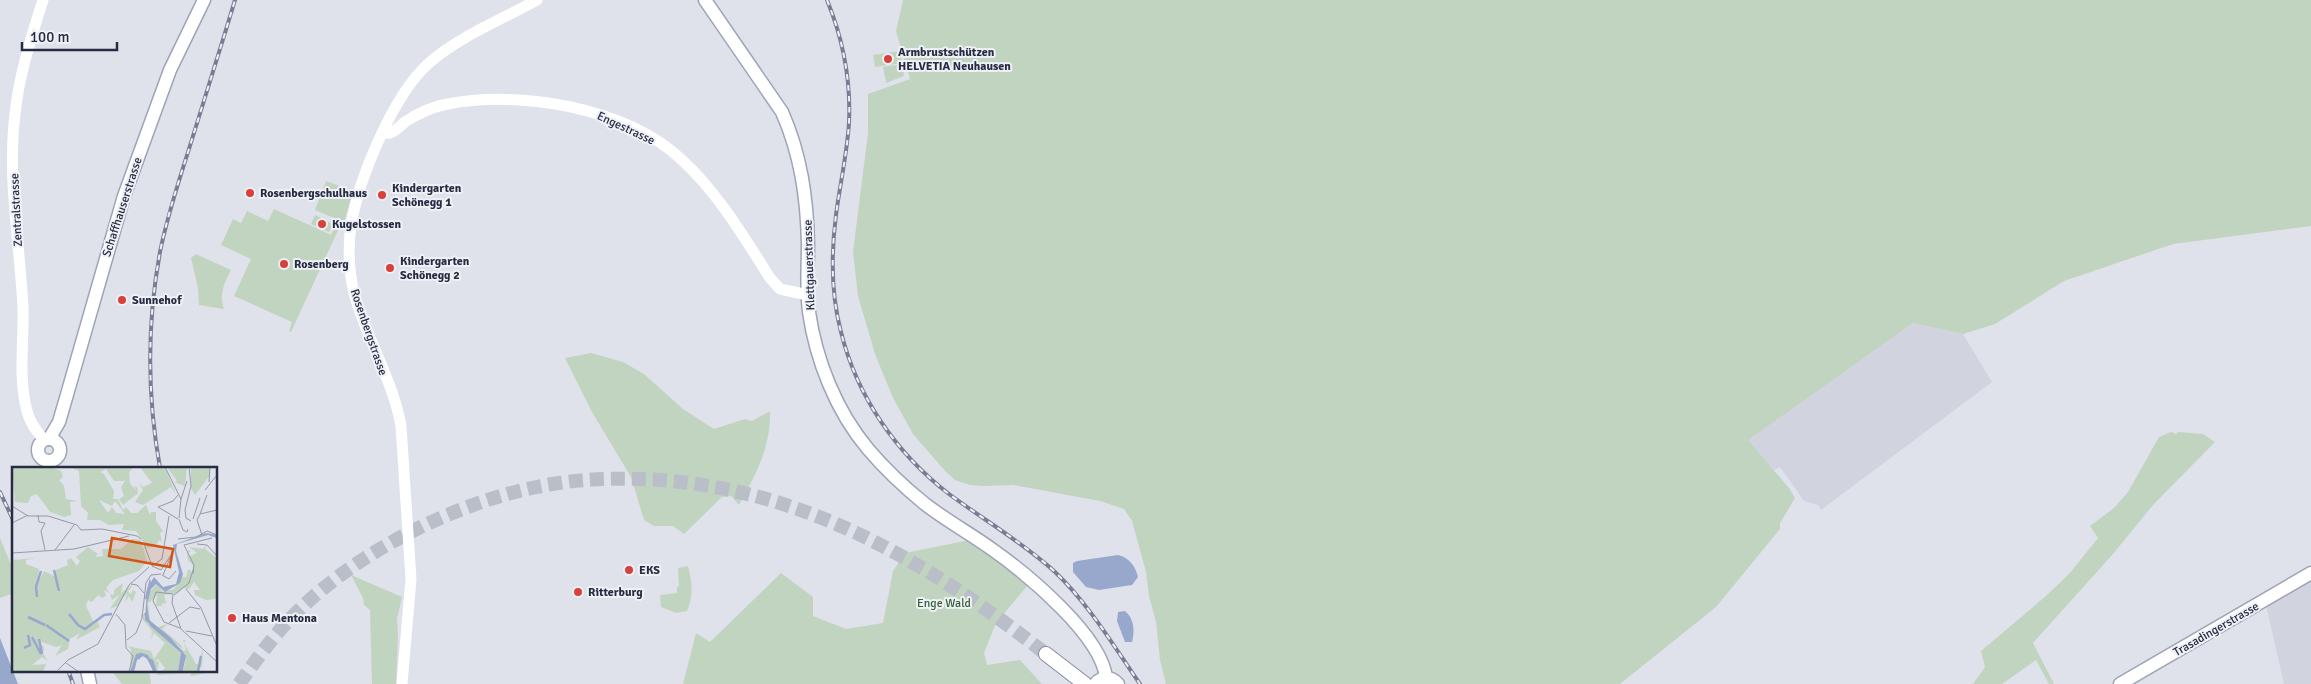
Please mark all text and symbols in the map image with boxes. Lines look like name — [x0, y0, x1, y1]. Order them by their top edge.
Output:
scale bar — [22, 20, 118, 52]
text: 100 m — [30, 28, 70, 46]
place label: Armbrustschützen HELVETIA Neuhausen — [898, 45, 1011, 74]
marker: Armbrustschützen HELVETIA Neuhausen — [882, 53, 894, 65]
street label: Engestrasse — [594, 109, 657, 148]
street label: Schaffhauserstrasse — [99, 155, 146, 259]
street label: Zentralstrasse — [7, 173, 26, 247]
place label: Kindergarten Schönegg 1 — [392, 181, 462, 210]
place label: Rosenbergschulhaus — [260, 186, 368, 201]
marker: Rosenbergschulhaus — [244, 187, 256, 199]
marker: Kindergarten Schönegg 1 — [376, 189, 388, 201]
place label: Kugelstossen — [332, 217, 402, 232]
marker: Kugelstossen — [316, 218, 328, 230]
street label: Klettgauerstrasse — [800, 219, 819, 311]
place label: Kindergarten Schönegg 2 — [400, 254, 470, 283]
place label: Rosenberg — [294, 257, 349, 272]
marker: Rosenberg — [278, 258, 290, 270]
marker: Kindergarten Schönegg 2 — [384, 262, 396, 274]
street label: Rosenbergstrasse — [347, 287, 390, 377]
place label: Sunnehof — [132, 293, 182, 308]
marker: Sunnehof — [116, 294, 128, 306]
inset map — [12, 467, 218, 672]
place label: EKS — [639, 563, 660, 578]
marker: EKS — [623, 564, 635, 576]
place label: Ritterburg — [588, 585, 643, 600]
marker: Ritterburg — [572, 586, 584, 598]
park label: Enge Wald — [917, 596, 971, 611]
street label: Trasadingerstrasse — [2171, 599, 2262, 660]
place label: Haus Mentona — [242, 611, 317, 626]
marker: Haus Mentona — [226, 612, 238, 624]

